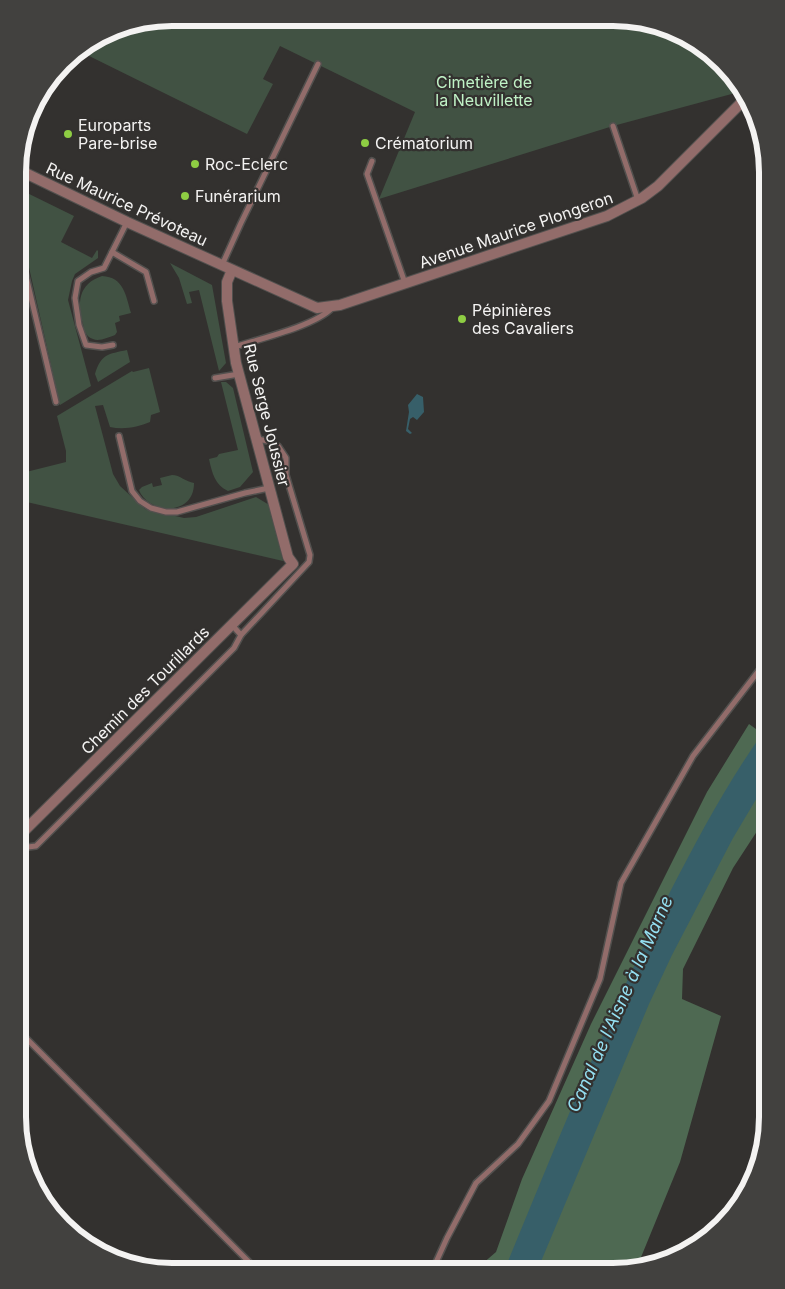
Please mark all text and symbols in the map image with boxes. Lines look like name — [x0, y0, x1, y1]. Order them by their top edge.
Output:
park label: Cimetière de la Neuvillette — [435, 72, 533, 110]
place label: Europarts Pare-brise — [78, 115, 157, 153]
marker: Europarts Pare-brise — [62, 128, 74, 140]
place label: Crématorium — [375, 133, 473, 153]
marker: Crématorium — [359, 137, 371, 149]
place label: Roc-Eclerc — [205, 154, 288, 174]
street label: Rue Maurice Prévoteau — [43, 158, 211, 250]
marker: Roc-Eclerc — [189, 158, 201, 170]
place label: Funérarium — [195, 186, 281, 206]
street label: Avenue Maurice Plongeron — [416, 187, 616, 273]
marker: Funérarium — [179, 190, 191, 202]
place label: Pépinières des Cavaliers — [472, 300, 574, 338]
marker: Pépinières des Cavaliers — [456, 313, 468, 325]
street label: Rue Serge Joussier — [240, 341, 294, 489]
street label: Chemin des Tourillards — [77, 622, 213, 758]
water label: Canal de l'Aisne à la Marne — [562, 892, 677, 1115]

